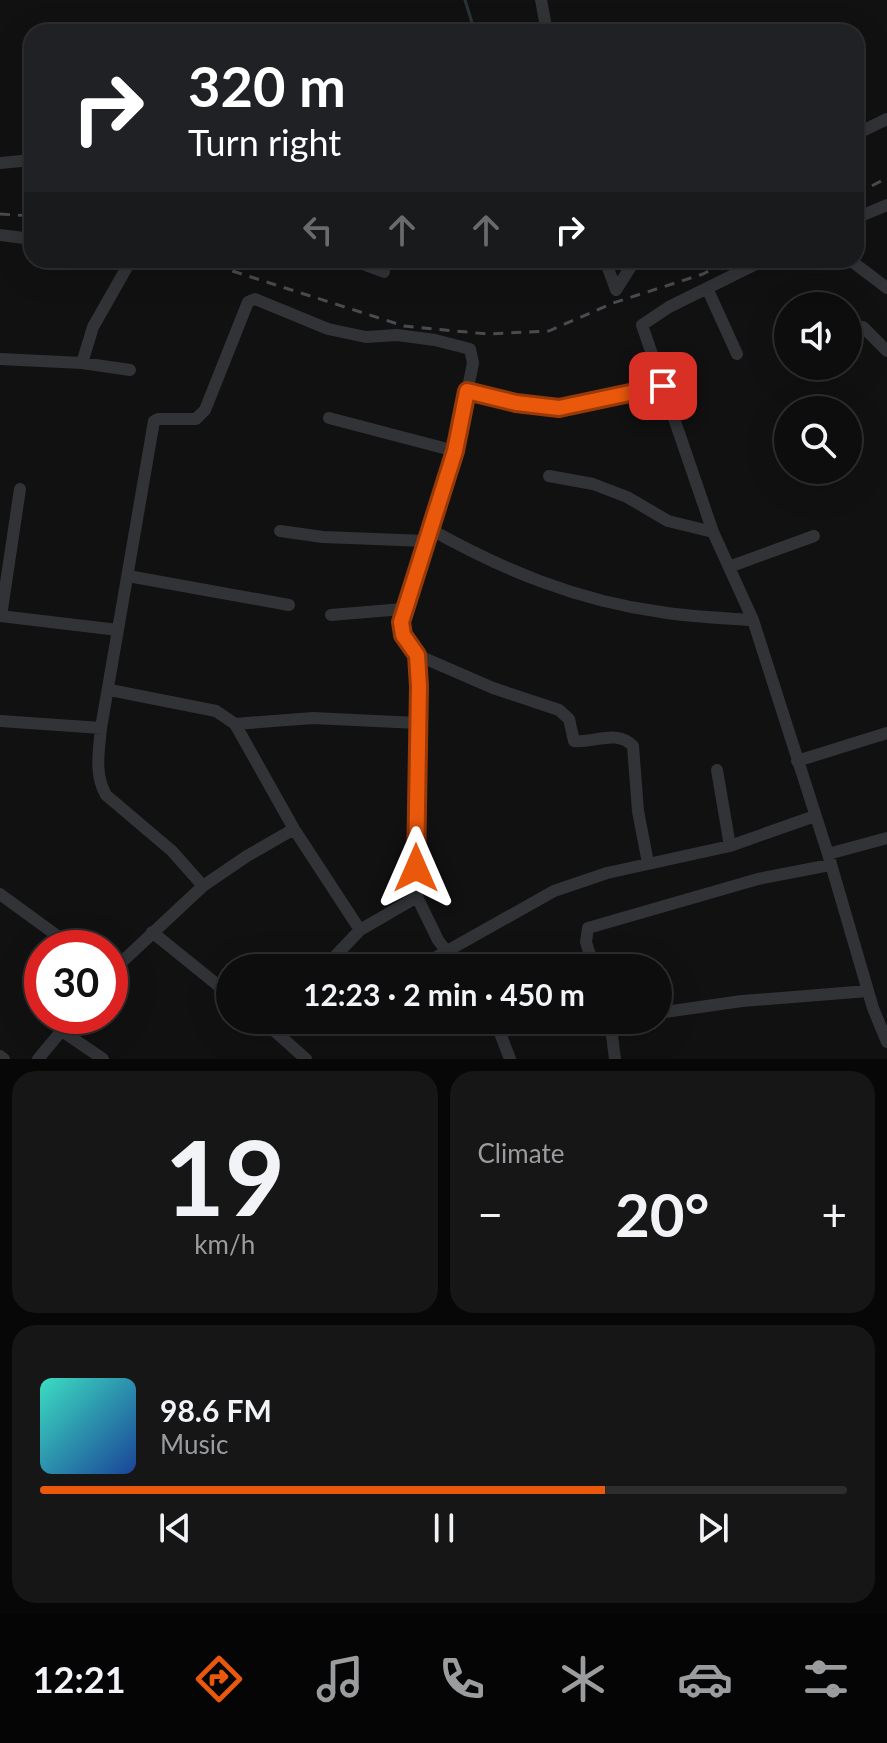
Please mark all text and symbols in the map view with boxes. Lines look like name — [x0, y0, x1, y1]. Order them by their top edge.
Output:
text: 320 m — [188, 52, 346, 119]
icon: right — [56, 56, 160, 160]
text: Turn right — [188, 120, 341, 164]
icon: left — [296, 208, 340, 252]
icon: ahead — [380, 208, 424, 252]
icon: ahead — [464, 208, 508, 252]
icon: right — [548, 208, 592, 252]
map controls — [774, 292, 862, 484]
button: sound — [774, 292, 862, 380]
pin — [629, 352, 697, 420]
icon: arrive — [641, 364, 685, 408]
button: search — [774, 396, 862, 484]
position arrow — [374, 826, 458, 910]
speed limit sign: 30 — [24, 930, 128, 1034]
text: 12:23 · 2 min · 450 m — [303, 976, 585, 1012]
text: 19 — [164, 1113, 285, 1238]
text: Climate — [478, 1137, 564, 1169]
text: 20° — [615, 1178, 710, 1250]
text: − — [478, 1188, 503, 1240]
text: + — [821, 1188, 847, 1240]
text: km/h — [194, 1228, 255, 1260]
text: 98.6 FM — [160, 1392, 272, 1428]
text: Music — [160, 1428, 228, 1460]
icon: previous — [153, 1506, 197, 1550]
icon: pause — [422, 1506, 466, 1550]
icon: next — [691, 1506, 735, 1550]
icon: directions — [191, 1651, 247, 1707]
icon: music — [312, 1651, 368, 1707]
icon: phone — [434, 1651, 490, 1707]
icon: climate — [555, 1651, 611, 1707]
icon: car — [677, 1651, 733, 1707]
icon: filters — [798, 1651, 854, 1707]
text: 12:21 — [33, 1657, 126, 1701]

